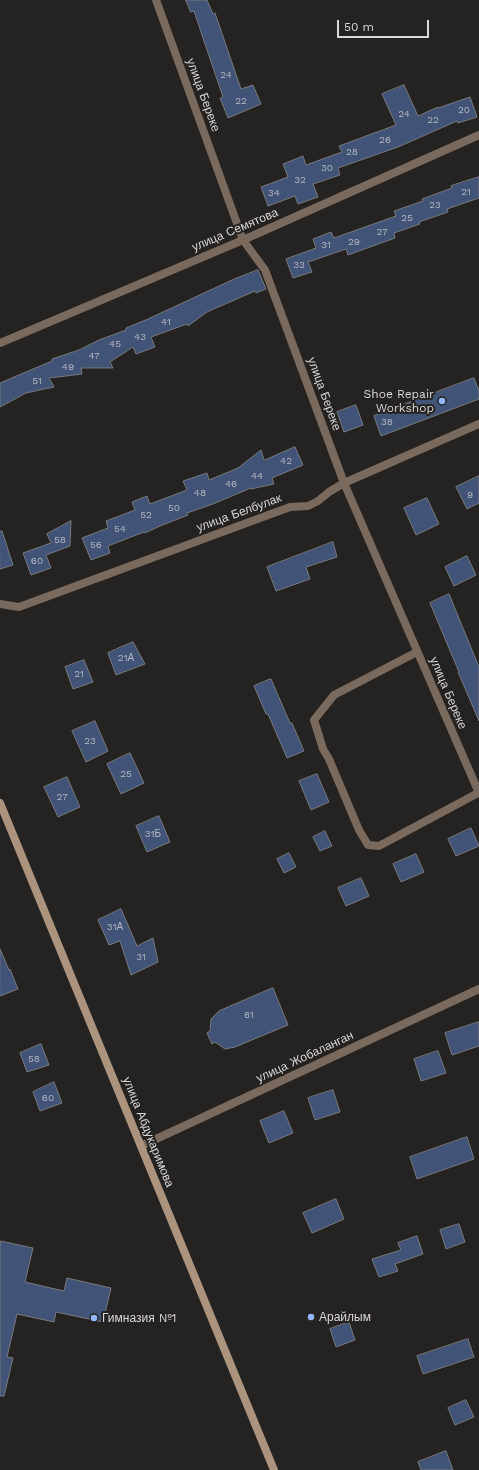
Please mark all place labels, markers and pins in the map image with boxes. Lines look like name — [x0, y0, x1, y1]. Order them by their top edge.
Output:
place label: Shoe Repair Workshop — [364, 387, 434, 415]
marker: Shoe Repair Workshop — [437, 396, 447, 406]
place label: Арайлым — [319, 1310, 371, 1324]
place label: Гимназия №1 — [102, 1311, 177, 1325]
marker: Арайлым — [306, 1312, 316, 1322]
marker: Гимназия №1 — [89, 1313, 99, 1323]

